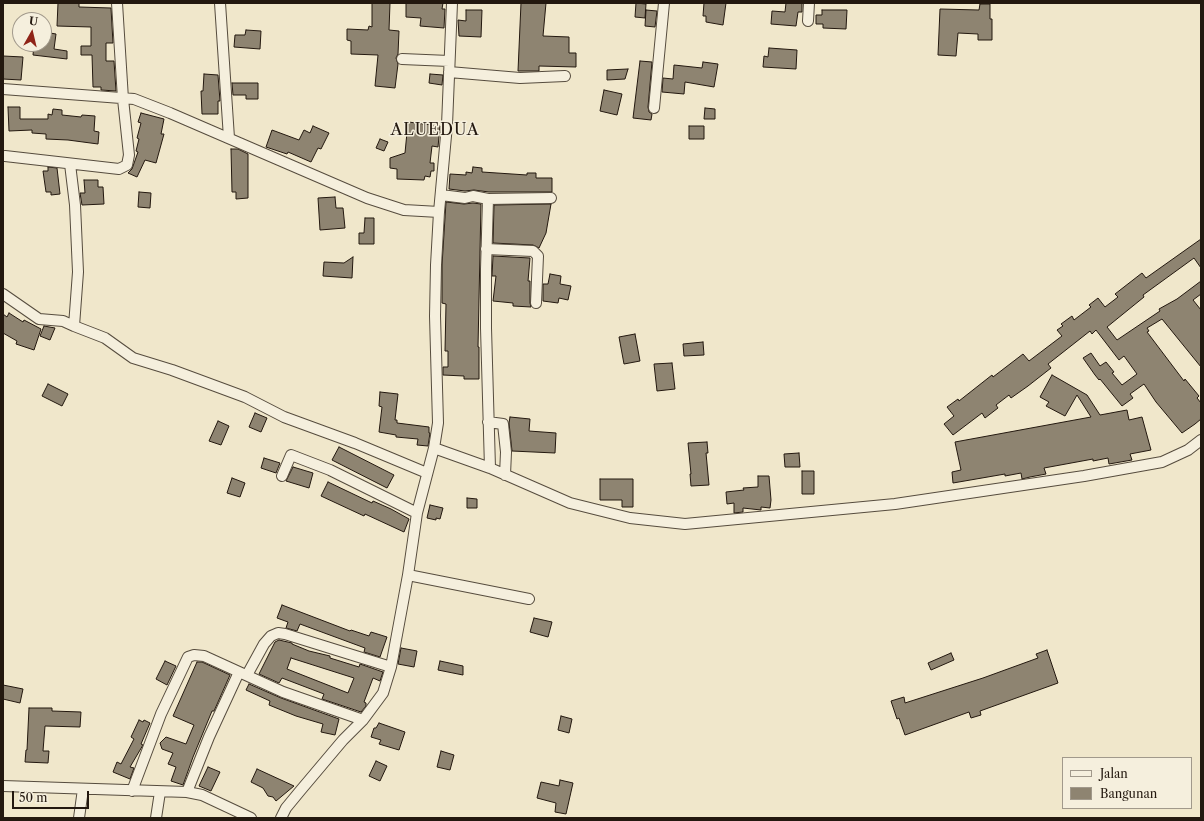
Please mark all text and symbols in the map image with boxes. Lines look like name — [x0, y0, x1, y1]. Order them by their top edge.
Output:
north arrow — [12, 12, 52, 52]
text: U — [28, 14, 39, 29]
district label: ALUEDUA — [390, 120, 480, 140]
legend — [1062, 757, 1192, 809]
text: Jalan — [1100, 766, 1128, 781]
scale bar — [14, 783, 91, 809]
text: Bangunan — [1100, 786, 1157, 801]
text: 50 m — [19, 790, 48, 805]

